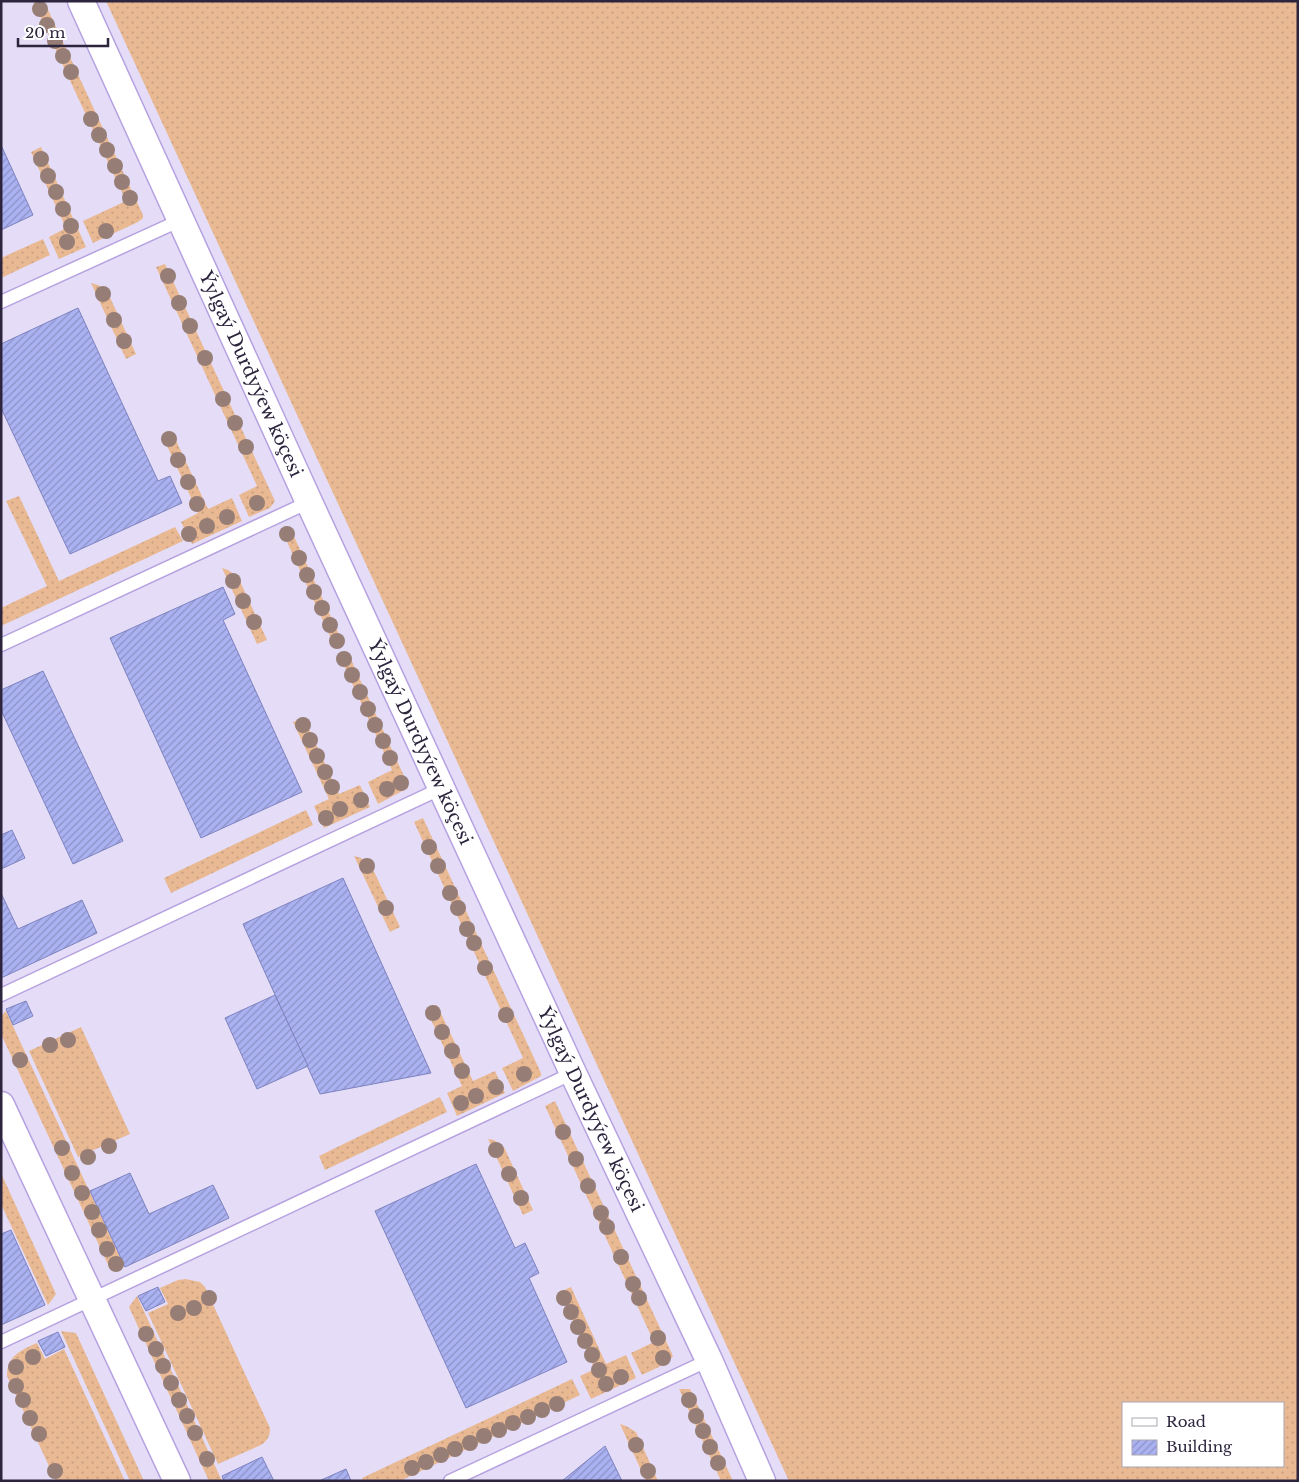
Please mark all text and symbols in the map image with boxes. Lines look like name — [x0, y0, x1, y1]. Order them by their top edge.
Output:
scale bar — [18, 15, 108, 47]
text: 20 m — [25, 23, 65, 42]
street label: Ýylgaý Durdyýew köçesi — [194, 266, 307, 481]
street label: Ýylgaý Durdyýew köçesi — [363, 635, 477, 848]
street label: Ýylgaý Durdyýew köçesi — [533, 1002, 648, 1215]
legend — [1122, 1402, 1284, 1467]
text: Road — [1166, 1412, 1206, 1431]
text: Building — [1166, 1437, 1233, 1456]

